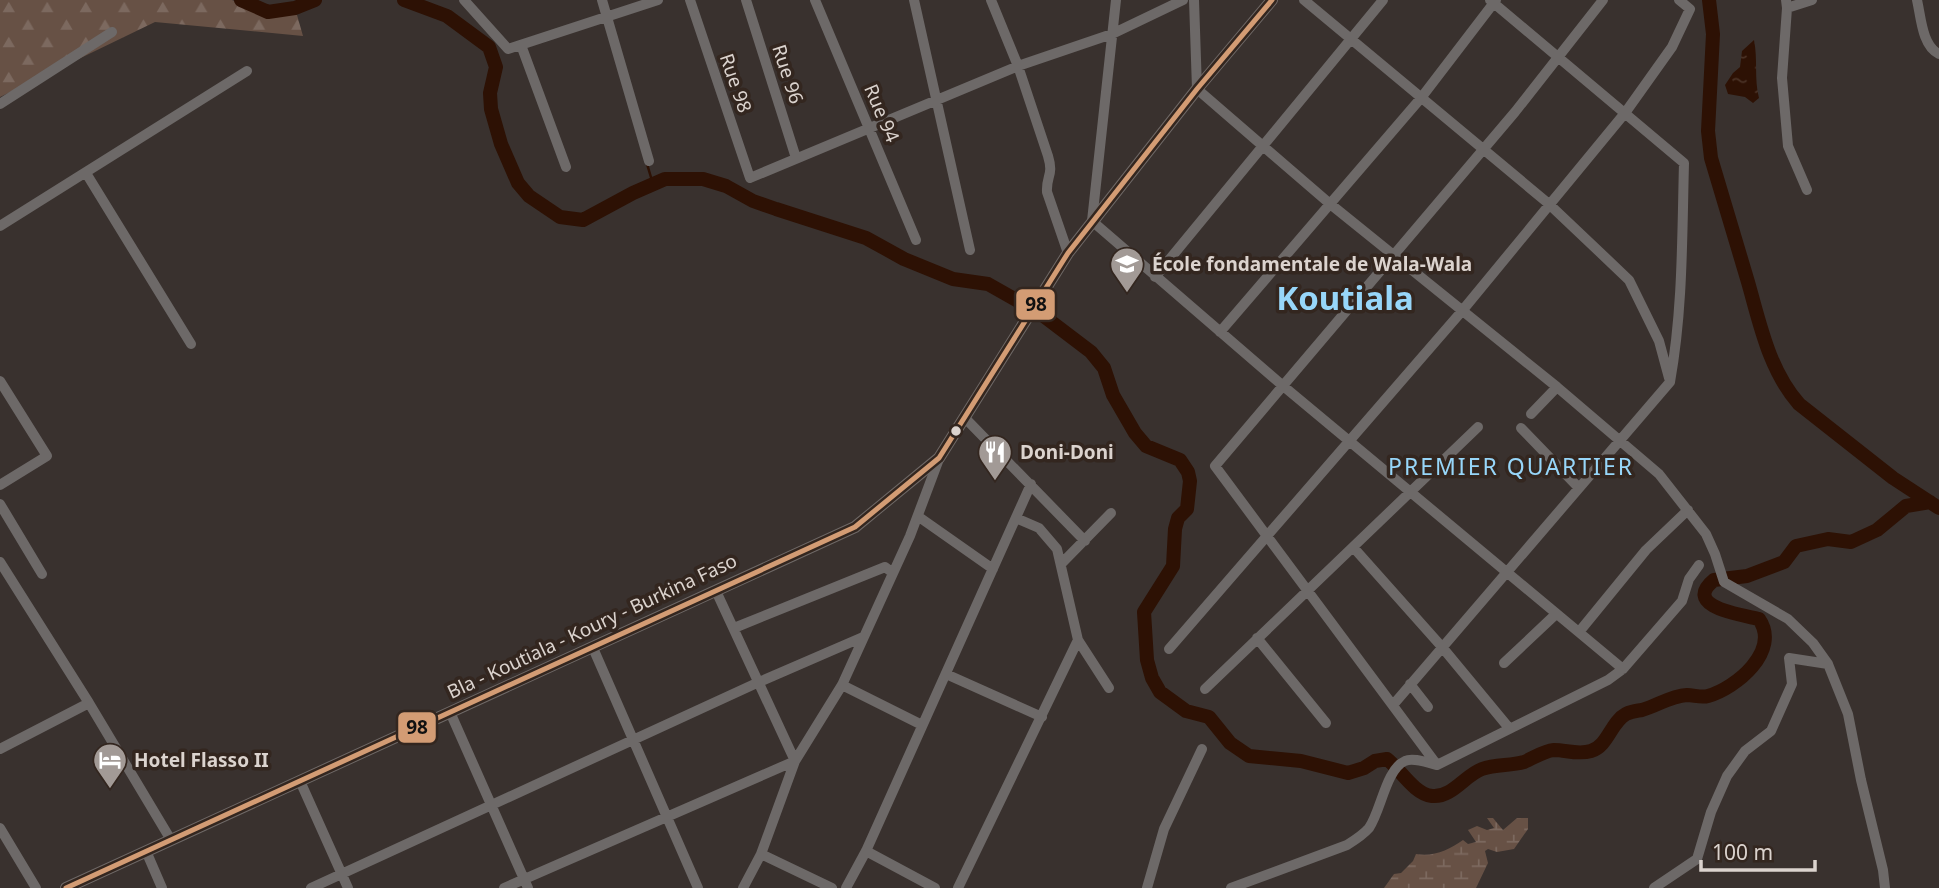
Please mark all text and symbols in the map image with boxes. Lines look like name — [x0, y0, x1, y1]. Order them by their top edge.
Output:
street label: Rue 96 — [766, 41, 810, 107]
street label: Rue 98 — [714, 50, 758, 116]
street label: Rue 94 — [858, 80, 906, 146]
school or university icon: École fondamentale de Wala-Wala — [1108, 245, 1146, 294]
place label: École fondamentale de Wala-Wala — [1152, 251, 1472, 277]
district label: Koutiala — [1276, 275, 1414, 320]
line badge: 98 — [1015, 288, 1056, 321]
text: 98 — [1025, 291, 1047, 317]
unlabelled marker — [949, 424, 963, 438]
restaurant icon: Doni-Doni — [976, 433, 1014, 482]
place label: Doni-Doni — [1020, 439, 1114, 465]
district label: PREMIER QUARTIER — [1388, 450, 1634, 482]
street label: Bla - Koutiala - Koury - Burkina Faso — [443, 547, 741, 705]
line badge: 98 — [397, 711, 437, 744]
text: 98 — [406, 714, 428, 740]
hotel icon: Hotel Flasso II — [91, 741, 129, 790]
place label: Hotel Flasso II — [134, 747, 269, 773]
scale bar — [1701, 828, 1815, 872]
text: 100 m — [1712, 838, 1773, 866]

